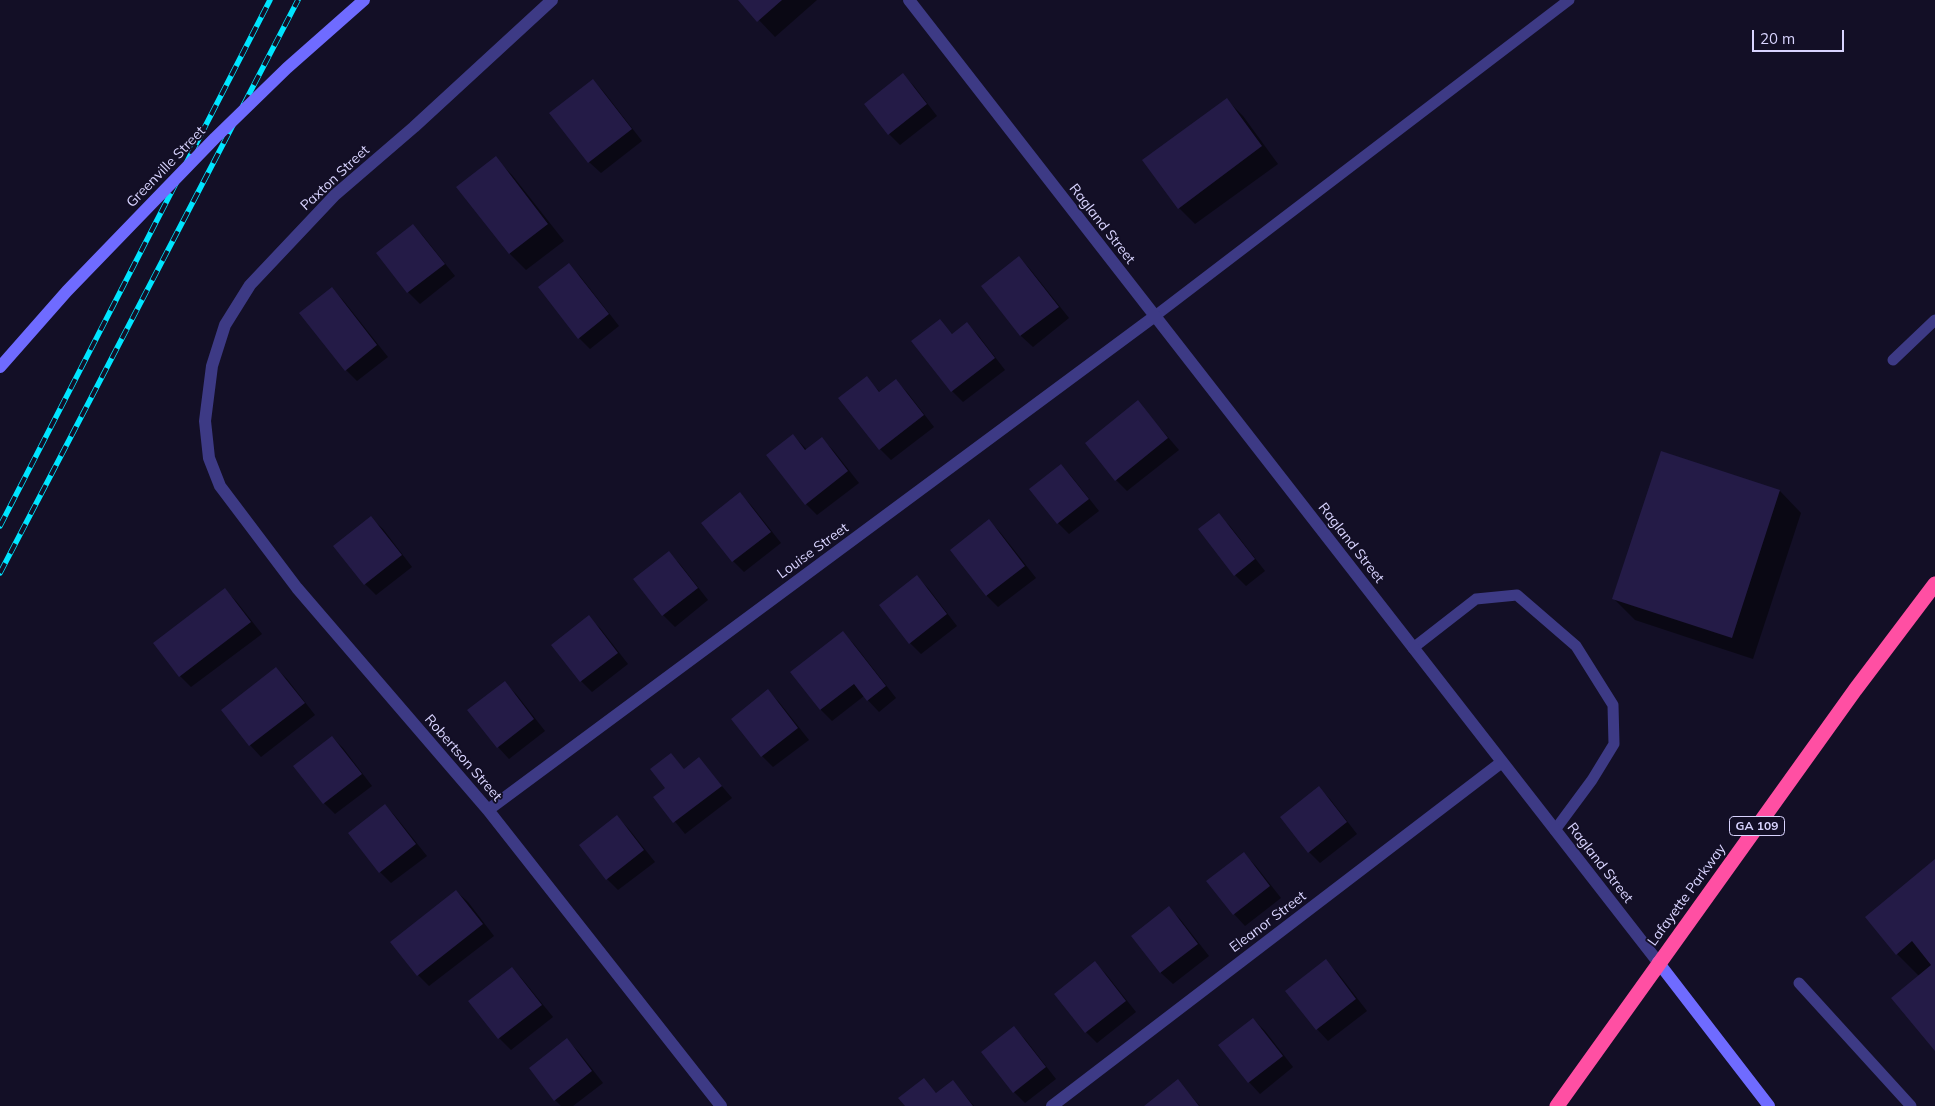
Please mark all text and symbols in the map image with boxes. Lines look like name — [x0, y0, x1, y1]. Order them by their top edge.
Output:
scale bar — [1755, 20, 1848, 52]
text: 20 m — [1760, 29, 1795, 48]
street label: Greenville Street — [123, 123, 209, 211]
street label: Paxton Street — [297, 142, 373, 214]
street label: Ragland Street — [1065, 181, 1139, 267]
street label: Ragland Street — [1314, 500, 1388, 586]
street label: Louise Street — [774, 520, 852, 582]
street label: Robertson Street — [421, 711, 505, 805]
road number: GA 109 — [1730, 816, 1784, 836]
street label: Ragland Street — [1563, 820, 1637, 906]
street label: Lafayette Parkway — [1644, 841, 1730, 949]
street label: Eleanor Street — [1227, 888, 1309, 956]

